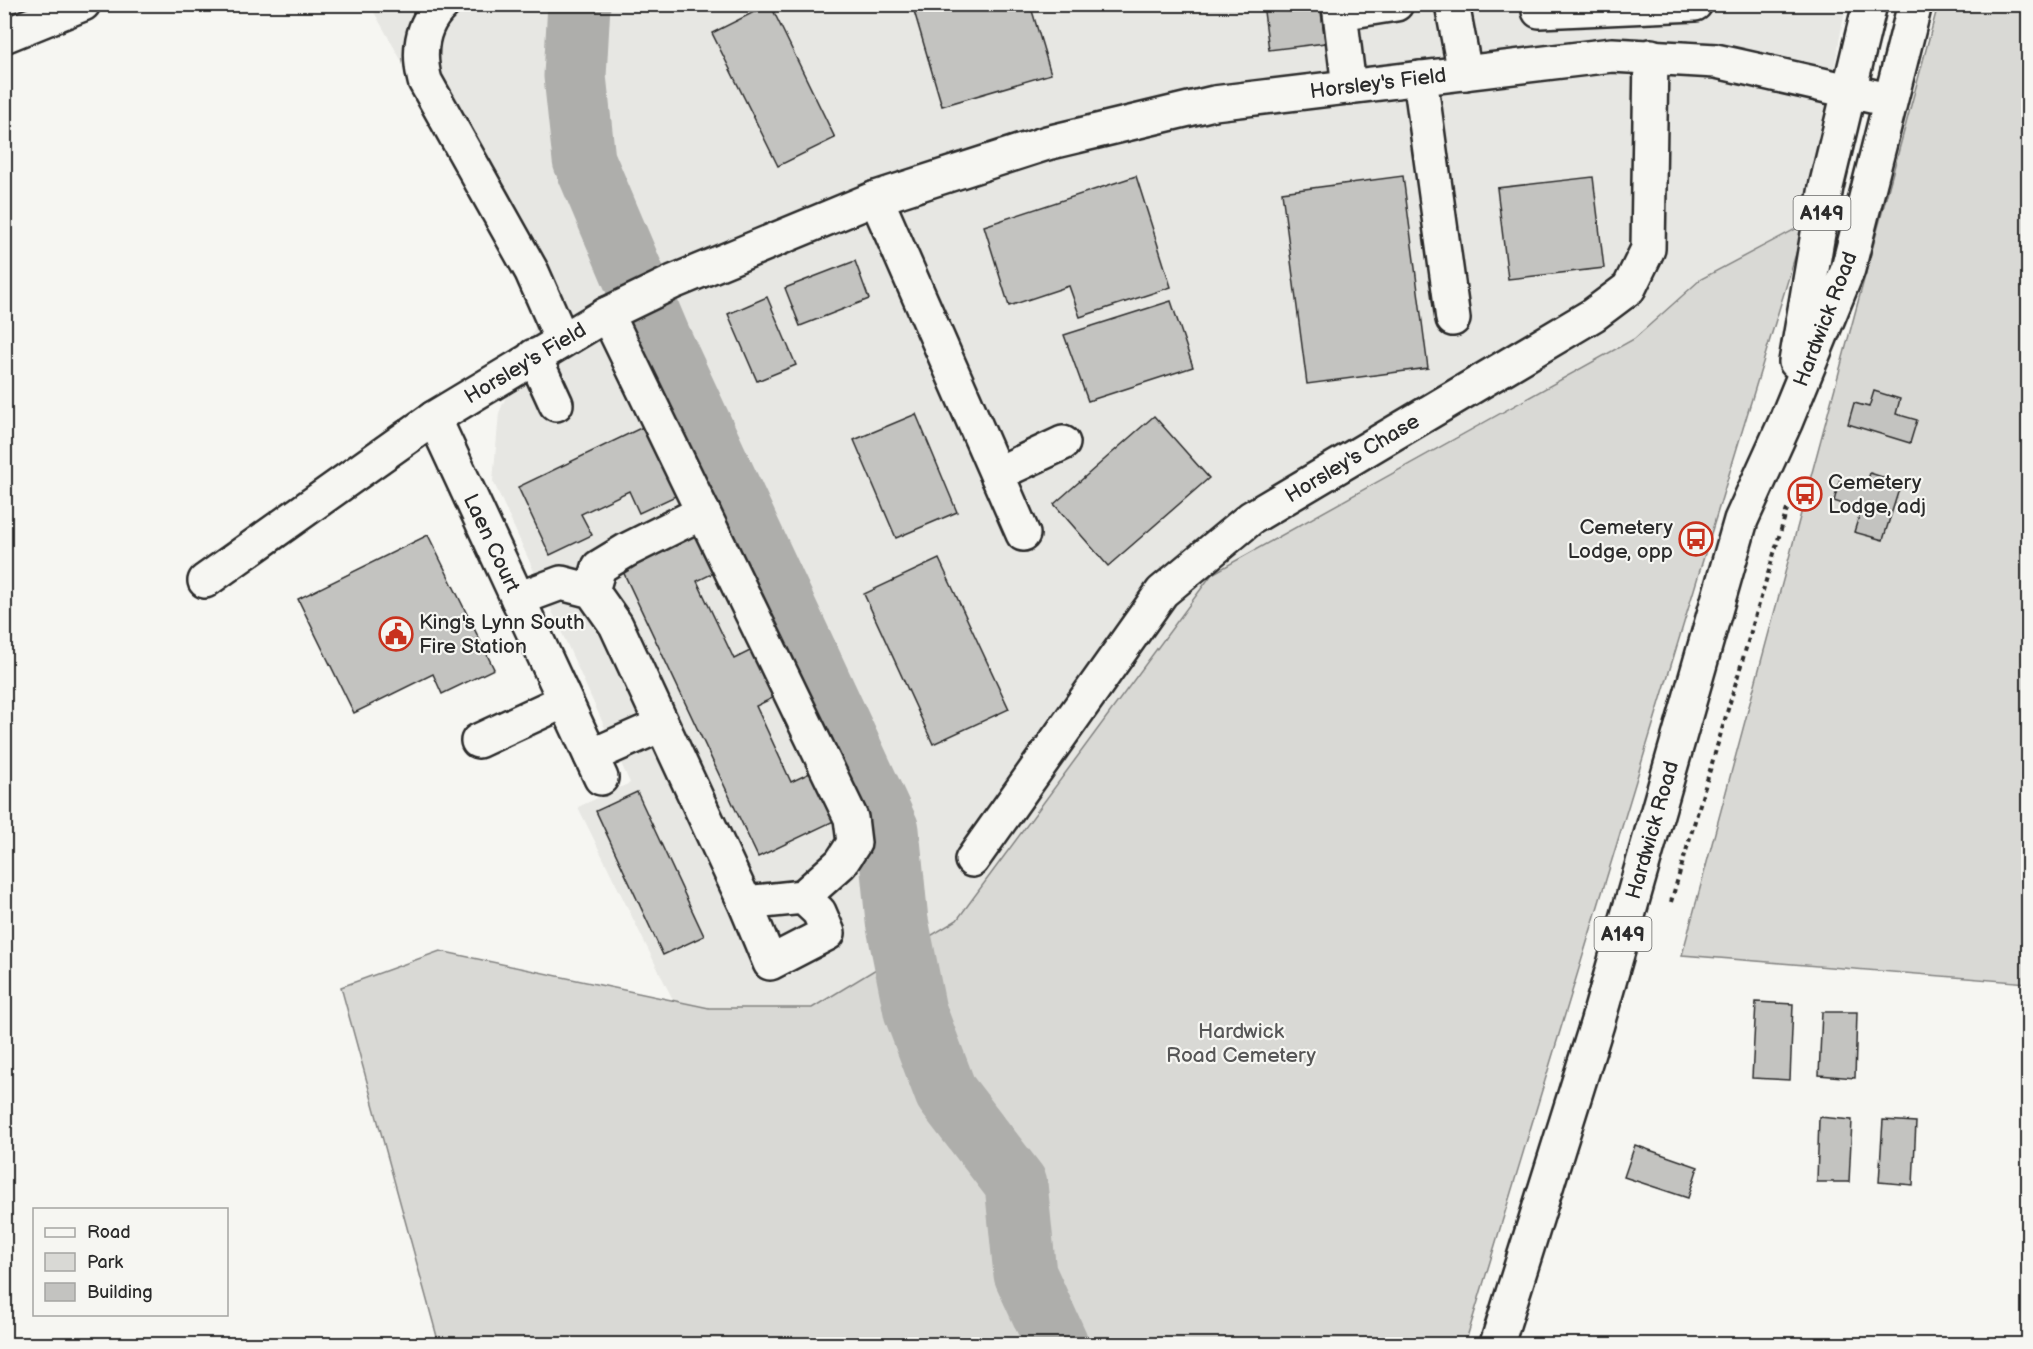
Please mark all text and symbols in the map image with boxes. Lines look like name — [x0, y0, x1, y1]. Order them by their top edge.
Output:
street label: Horsley's Field — [1308, 63, 1448, 104]
road number: A149 — [1794, 196, 1850, 230]
street label: Hardwick Road — [1788, 248, 1863, 390]
street label: Horsley's Field — [460, 317, 591, 410]
street label: Horsley's Chase — [1281, 409, 1424, 508]
place label: Cemetery Lodge, adj — [1828, 470, 1926, 519]
bus stop icon: Cemetery Lodge, adj — [1787, 476, 1823, 512]
street label: Laen Court — [458, 490, 525, 597]
place label: Cemetery Lodge, opp — [1568, 515, 1673, 564]
bus stop icon: Cemetery Lodge, opp — [1678, 521, 1714, 557]
place label: King's Lynn South Fire Station — [419, 610, 585, 659]
public building icon: King's Lynn South Fire Station — [378, 616, 414, 652]
street label: Hardwick Road — [1621, 758, 1684, 902]
road number: A149 — [1594, 917, 1652, 951]
park label: Hardwick Road Cemetery — [1166, 1019, 1317, 1068]
legend — [33, 1208, 228, 1316]
text: Road — [87, 1222, 131, 1243]
text: Park — [87, 1252, 123, 1273]
text: Building — [87, 1282, 153, 1303]

